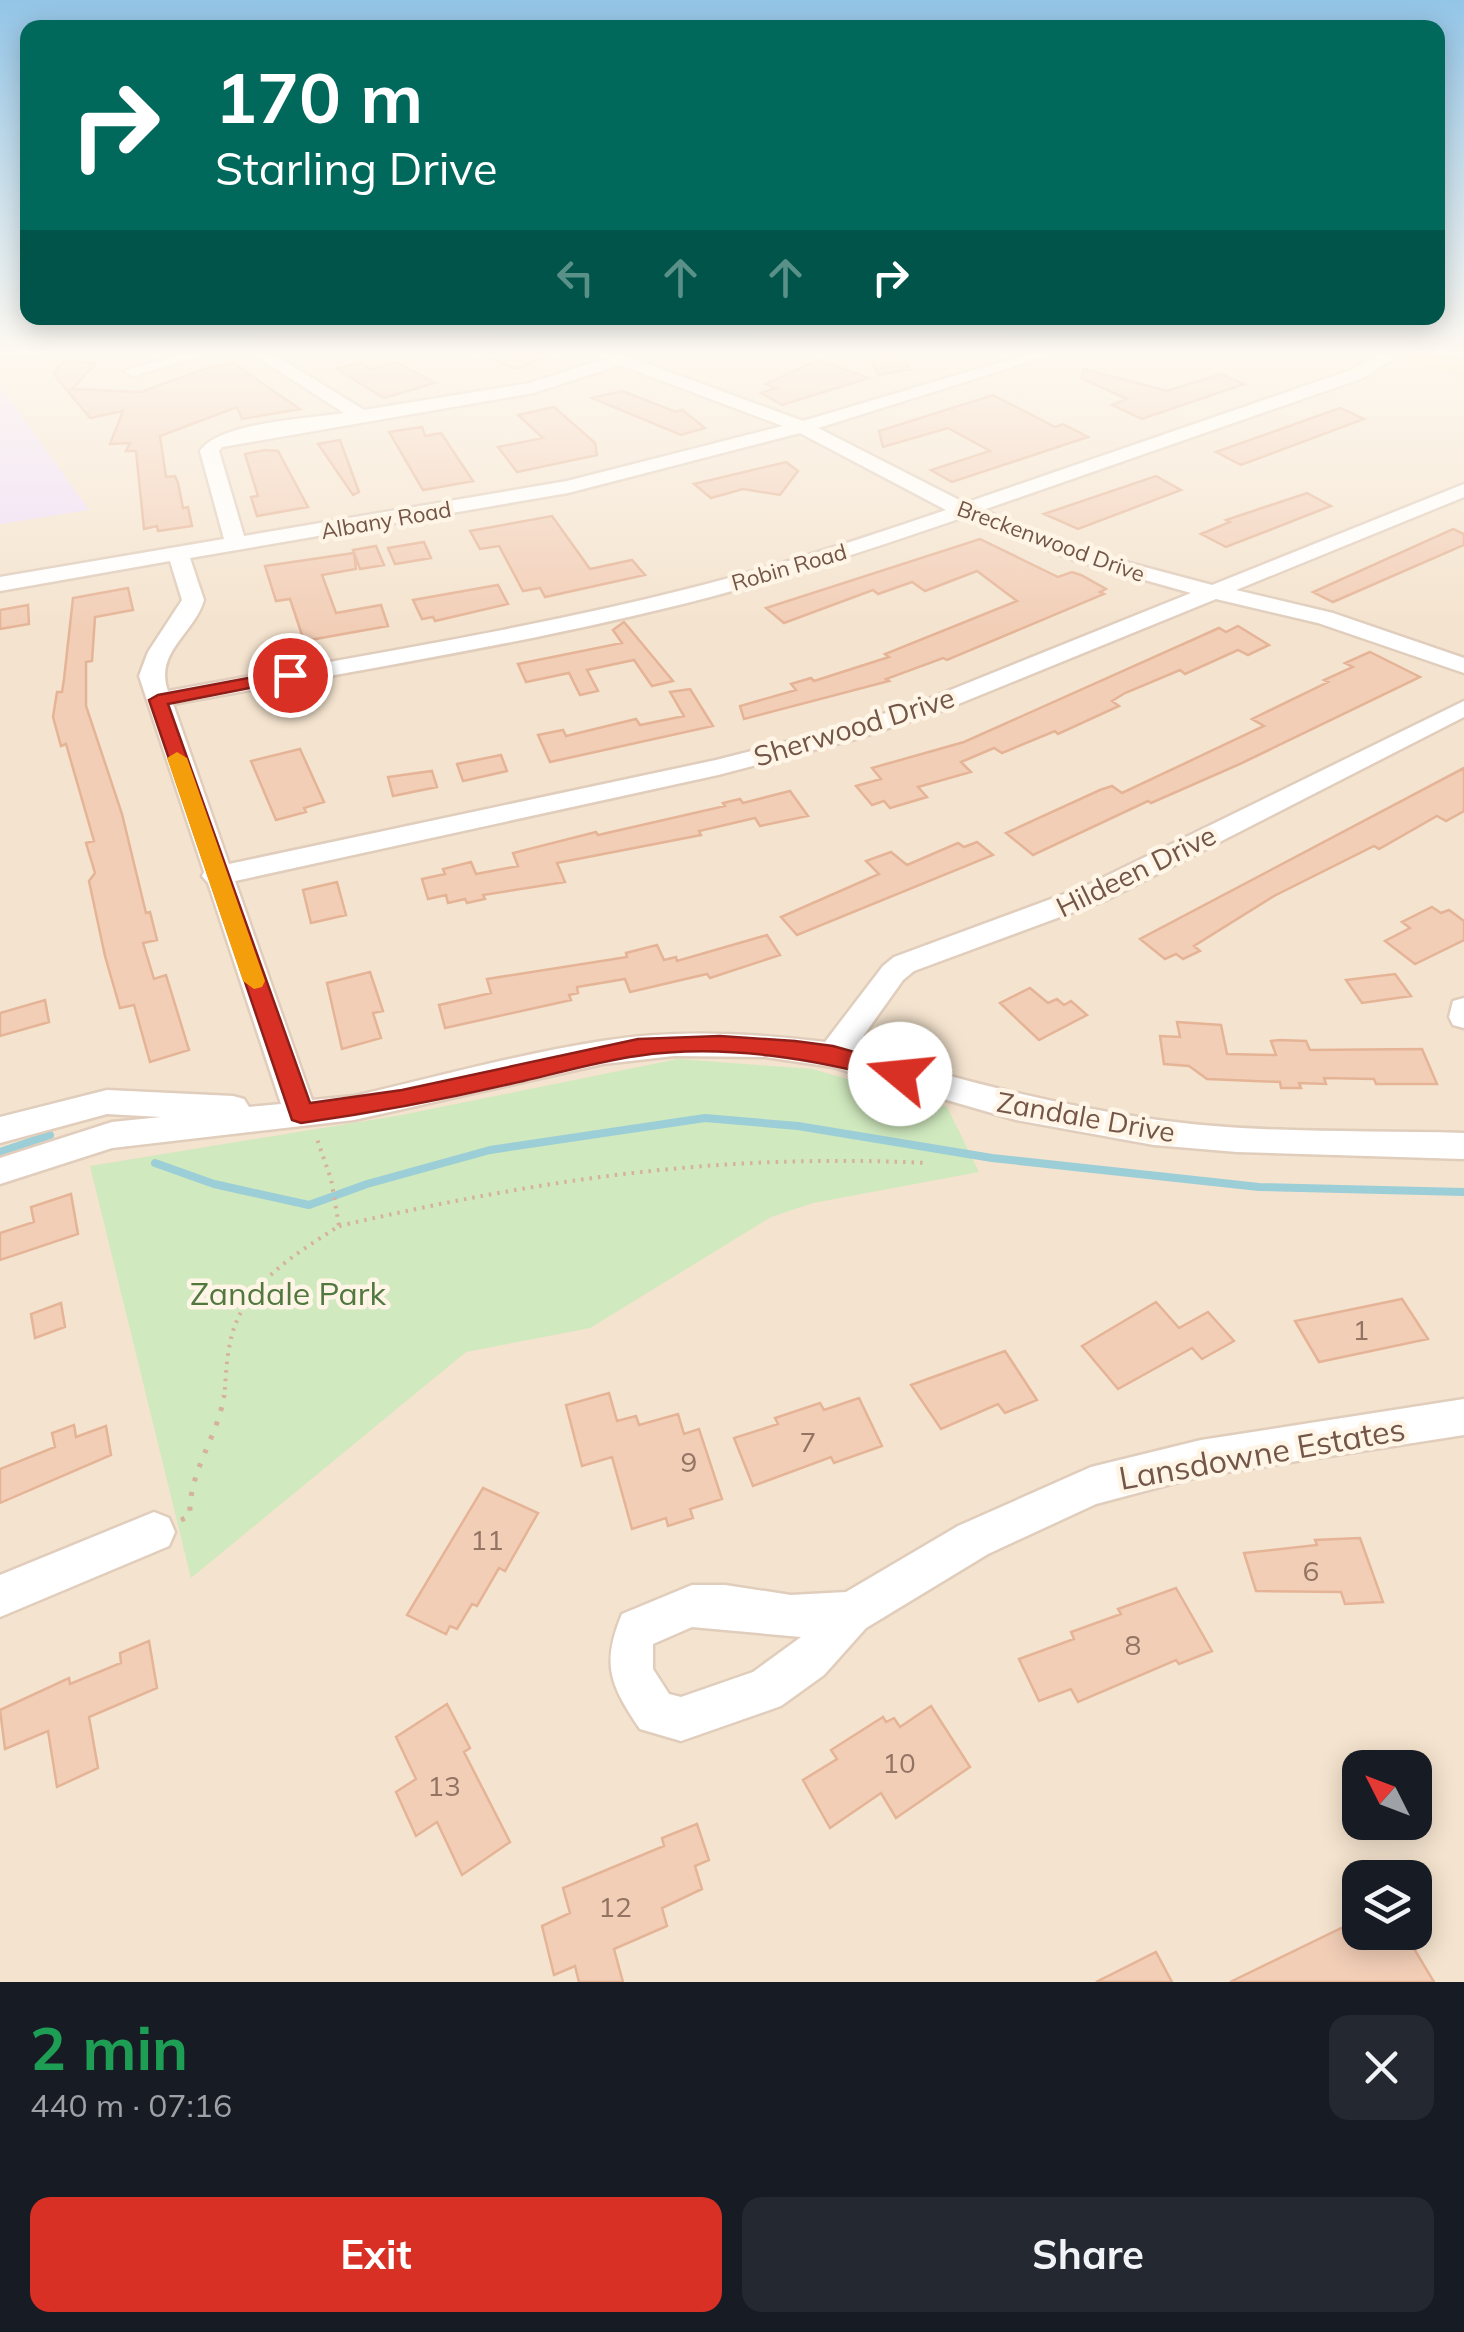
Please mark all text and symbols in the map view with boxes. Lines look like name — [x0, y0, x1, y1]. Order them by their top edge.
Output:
text: 170 m — [215, 53, 423, 141]
icon: right — [50, 60, 180, 190]
text: Starling Drive — [215, 140, 497, 196]
icon: left — [548, 250, 603, 305]
icon: ahead — [653, 250, 708, 305]
icon: ahead — [758, 250, 813, 305]
icon: right — [863, 250, 918, 305]
street label: Breckenwood Drive — [953, 494, 1149, 588]
street label: Albany Road — [319, 495, 453, 545]
street label: Robin Road — [728, 537, 850, 597]
pin — [248, 633, 333, 718]
icon: arrive — [263, 648, 318, 703]
street label: Sherwood Drive — [749, 679, 958, 774]
street label: Hildeen Drive — [1050, 817, 1221, 924]
position arrow — [848, 1022, 952, 1126]
street label: Zandale Drive — [994, 1084, 1178, 1149]
park label: Zandale Park — [190, 1273, 386, 1313]
house number: 1 — [1353, 1312, 1369, 1347]
street label: Lansdowne Estates — [1116, 1408, 1408, 1498]
house number: 7 — [800, 1424, 816, 1459]
house number: 9 — [681, 1444, 697, 1479]
house number: 11 — [470, 1522, 504, 1557]
house number: 6 — [1303, 1553, 1319, 1588]
house number: 8 — [1125, 1627, 1141, 1662]
house number: 10 — [882, 1745, 916, 1780]
north arrow — [1342, 1750, 1432, 1840]
map controls — [1342, 1750, 1432, 1950]
house number: 13 — [427, 1768, 461, 1803]
button: layers — [1342, 1860, 1432, 1950]
house number: 12 — [598, 1889, 632, 1924]
text: 2 min — [30, 2010, 188, 2085]
button: close — [1329, 2015, 1434, 2120]
text: 440 m · 07:16 — [30, 2085, 232, 2125]
button: Exit — [30, 2197, 722, 2312]
button: Share — [742, 2197, 1434, 2312]

